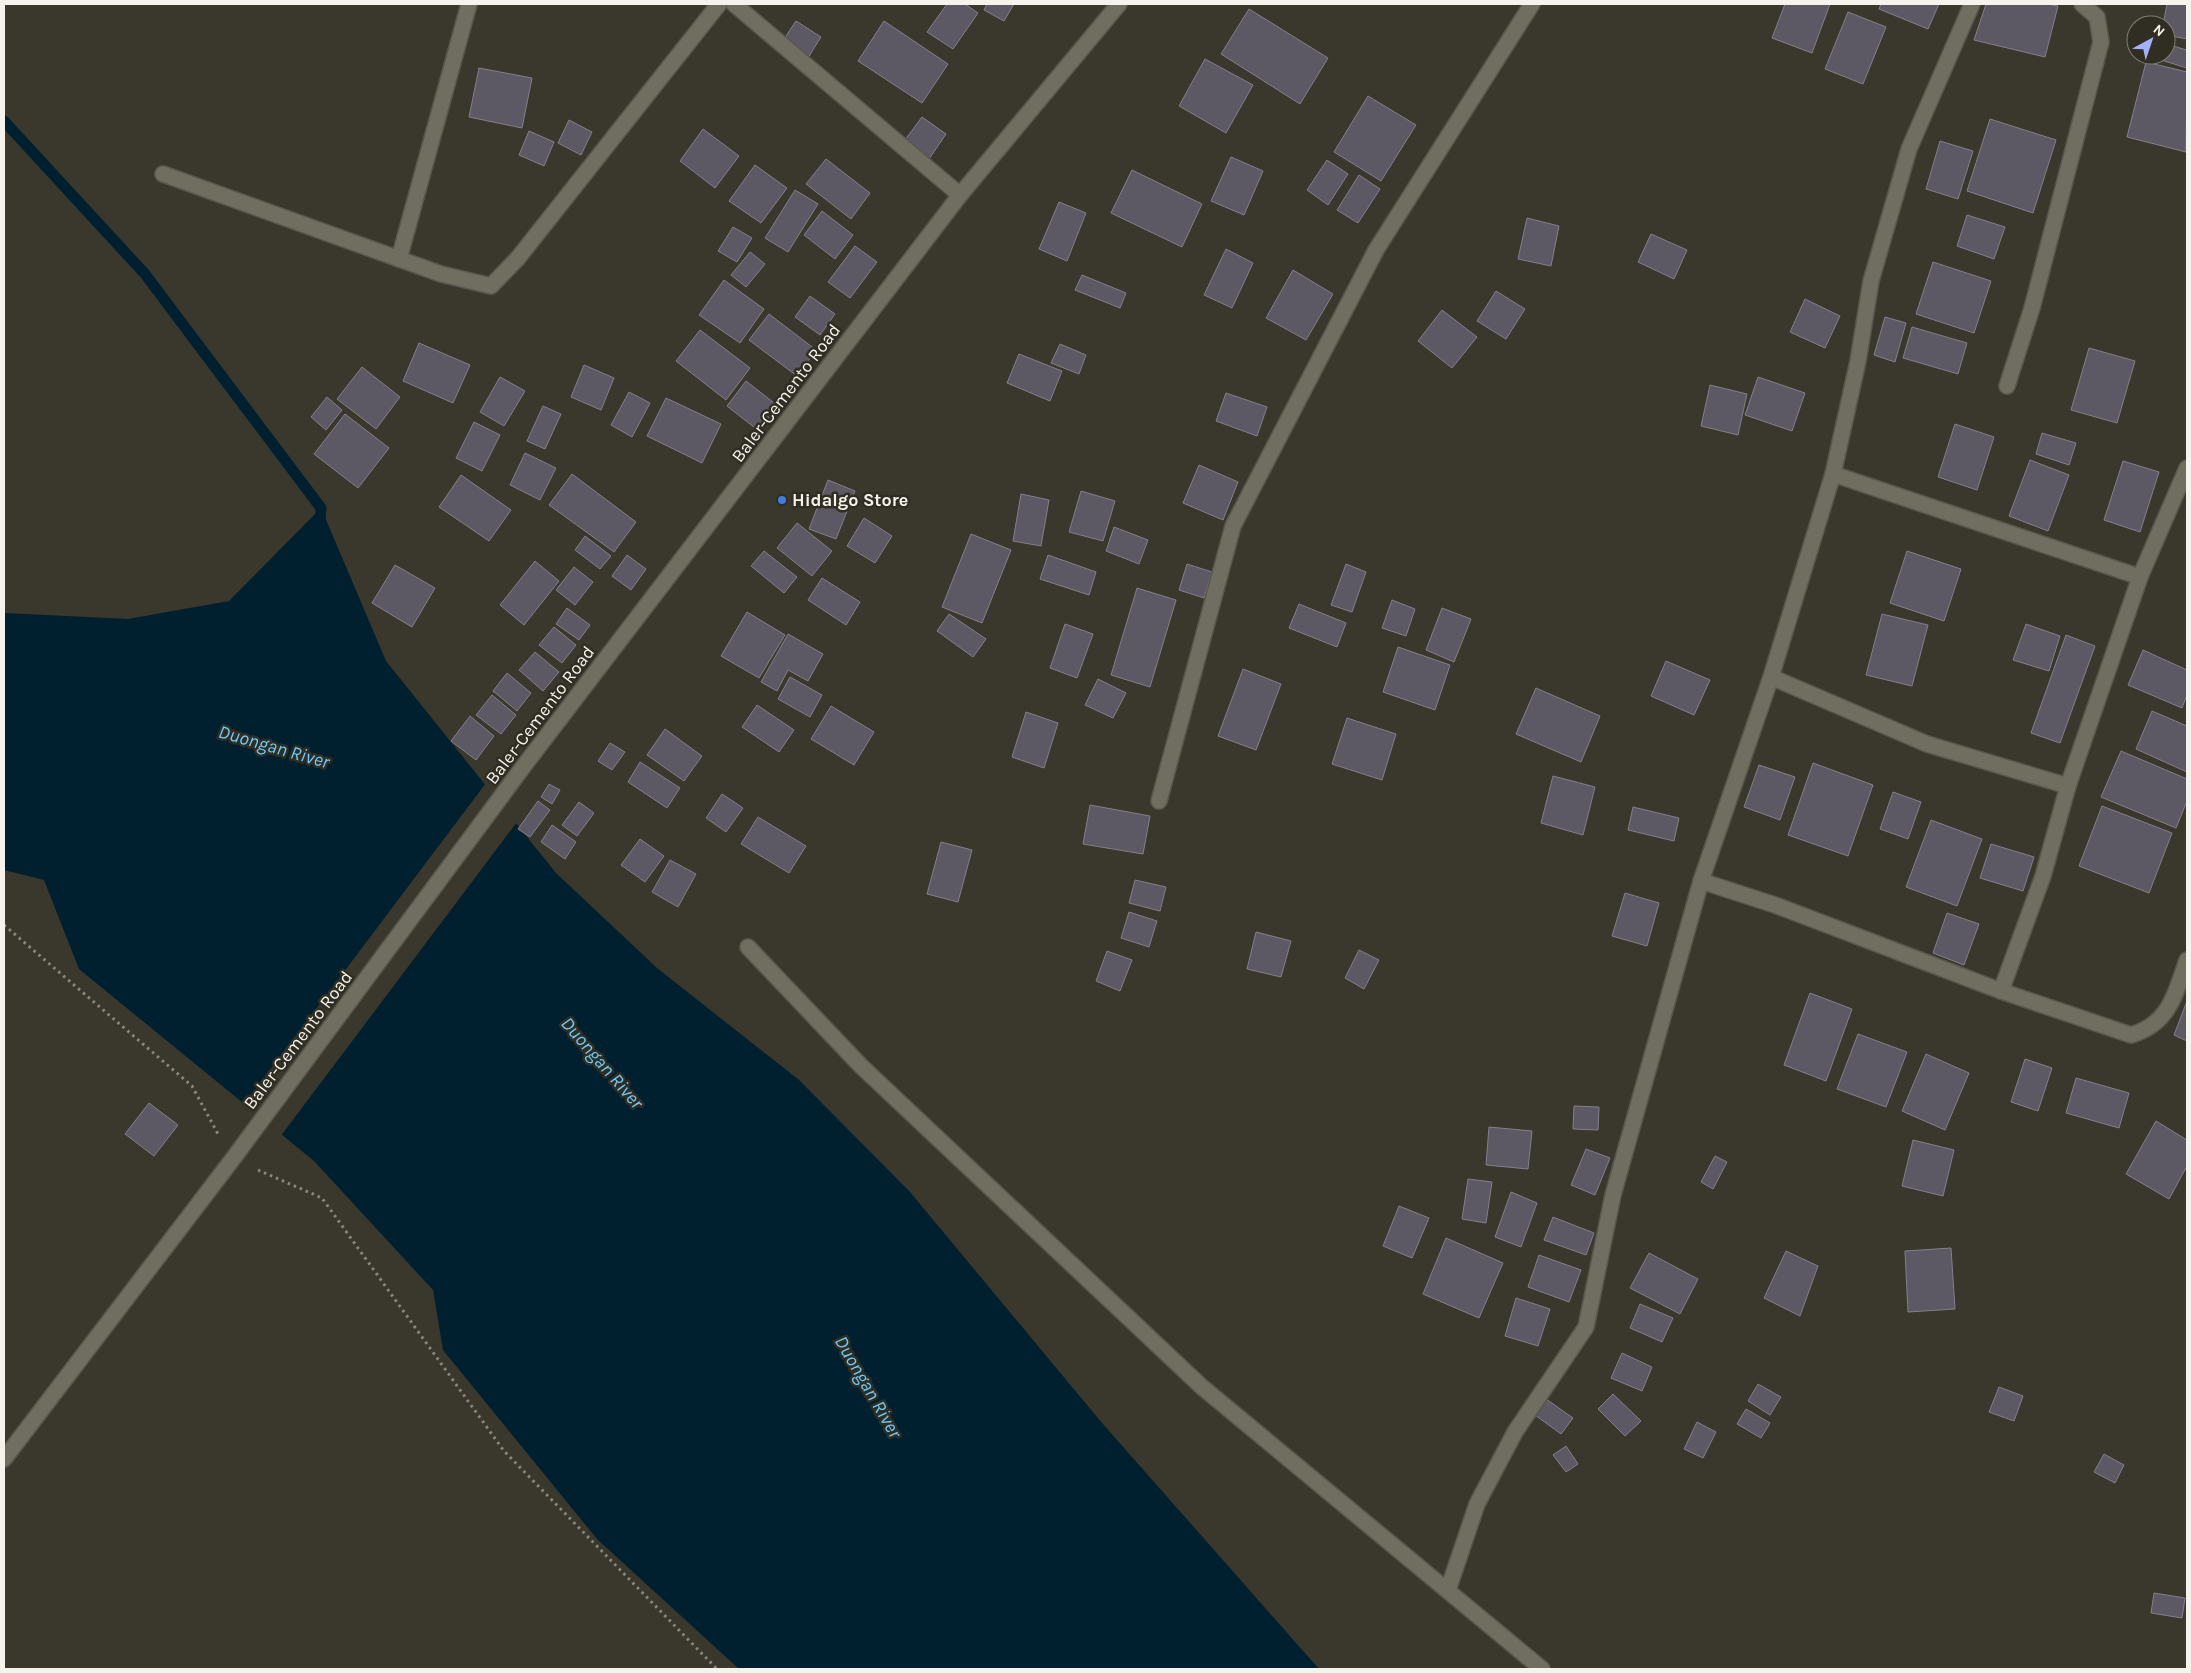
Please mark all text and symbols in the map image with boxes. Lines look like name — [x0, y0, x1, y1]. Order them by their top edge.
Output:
north arrow — [2126, 15, 2176, 65]
text: N — [2150, 21, 2168, 40]
street label: Baler-Cemento Road — [727, 319, 845, 467]
place label: Hidalgo Store — [792, 489, 908, 511]
marker: Hidalgo Store — [776, 494, 788, 506]
street label: Baler-Cemento Road — [481, 641, 599, 789]
water label: Duongan River — [216, 721, 333, 774]
street label: Baler-Cemento Road — [239, 966, 357, 1114]
water label: Duongan River — [556, 1013, 649, 1115]
water label: Duongan River — [830, 1332, 907, 1443]

